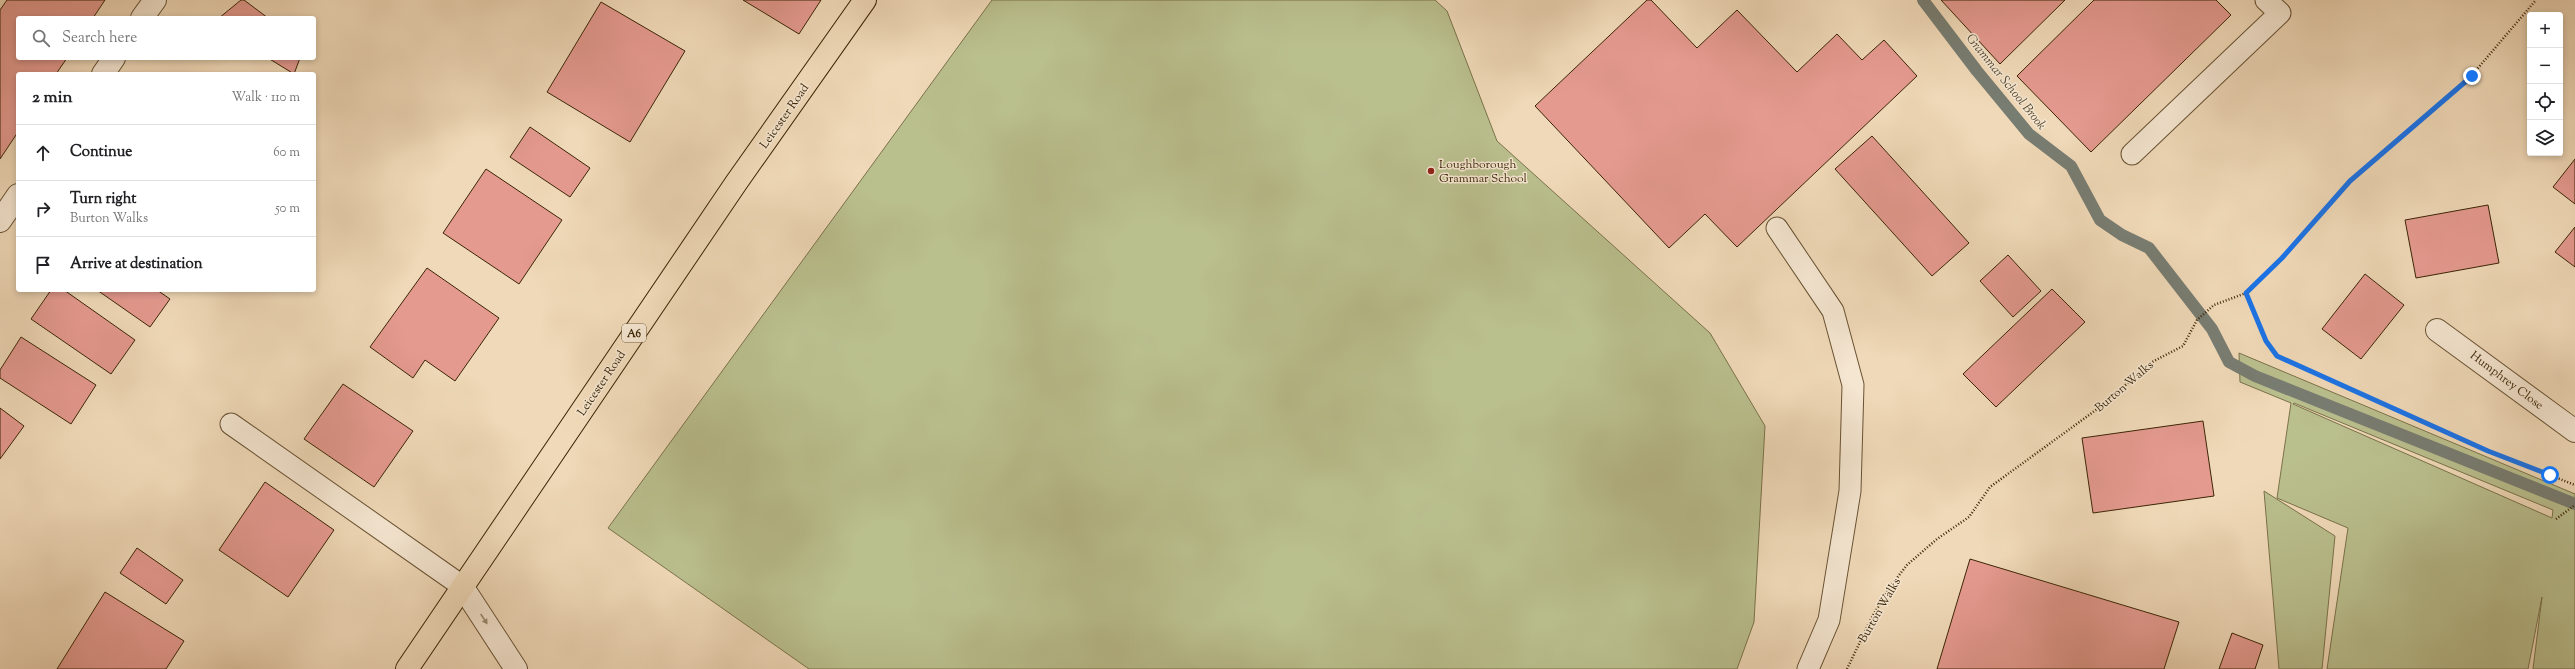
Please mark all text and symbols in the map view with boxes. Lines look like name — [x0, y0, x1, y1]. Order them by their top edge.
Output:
map controls — [2527, 12, 2563, 156]
button: + — [2527, 12, 2563, 48]
search box — [16, 16, 316, 60]
icon: search — [30, 27, 52, 49]
text: Search here — [62, 28, 137, 49]
water label: Grammar School Brook — [1961, 30, 2050, 134]
button: − — [2527, 48, 2563, 84]
route end — [2463, 67, 2481, 85]
street label: Leicester Road — [756, 80, 814, 153]
button: locate — [2527, 84, 2563, 120]
text: 2 min — [32, 86, 73, 110]
text: Walk · 110 m — [232, 89, 300, 107]
button: layers — [2527, 120, 2563, 156]
icon: ahead — [32, 142, 54, 164]
text: Continue — [70, 142, 132, 163]
text: 60 m — [273, 144, 300, 162]
place label: Loughborough Grammar School — [1439, 156, 1528, 188]
marker: Loughborough Grammar School — [1426, 166, 1436, 176]
text: Turn right — [70, 189, 136, 210]
icon: right — [32, 198, 54, 220]
text: 50 m — [275, 200, 300, 218]
text: Burton Walks — [70, 210, 148, 228]
icon: arrive — [32, 254, 54, 276]
text: Arrive at destination — [70, 254, 203, 275]
road number: A6 — [622, 324, 646, 342]
street label: Leicester Road — [573, 347, 631, 420]
street label: Humphrey Close — [2466, 347, 2547, 415]
street label: Burton Walks — [2091, 356, 2158, 417]
route start — [2541, 466, 2559, 484]
street label: Burton Walks — [1854, 575, 1906, 646]
one-way arrow — [480, 613, 487, 625]

